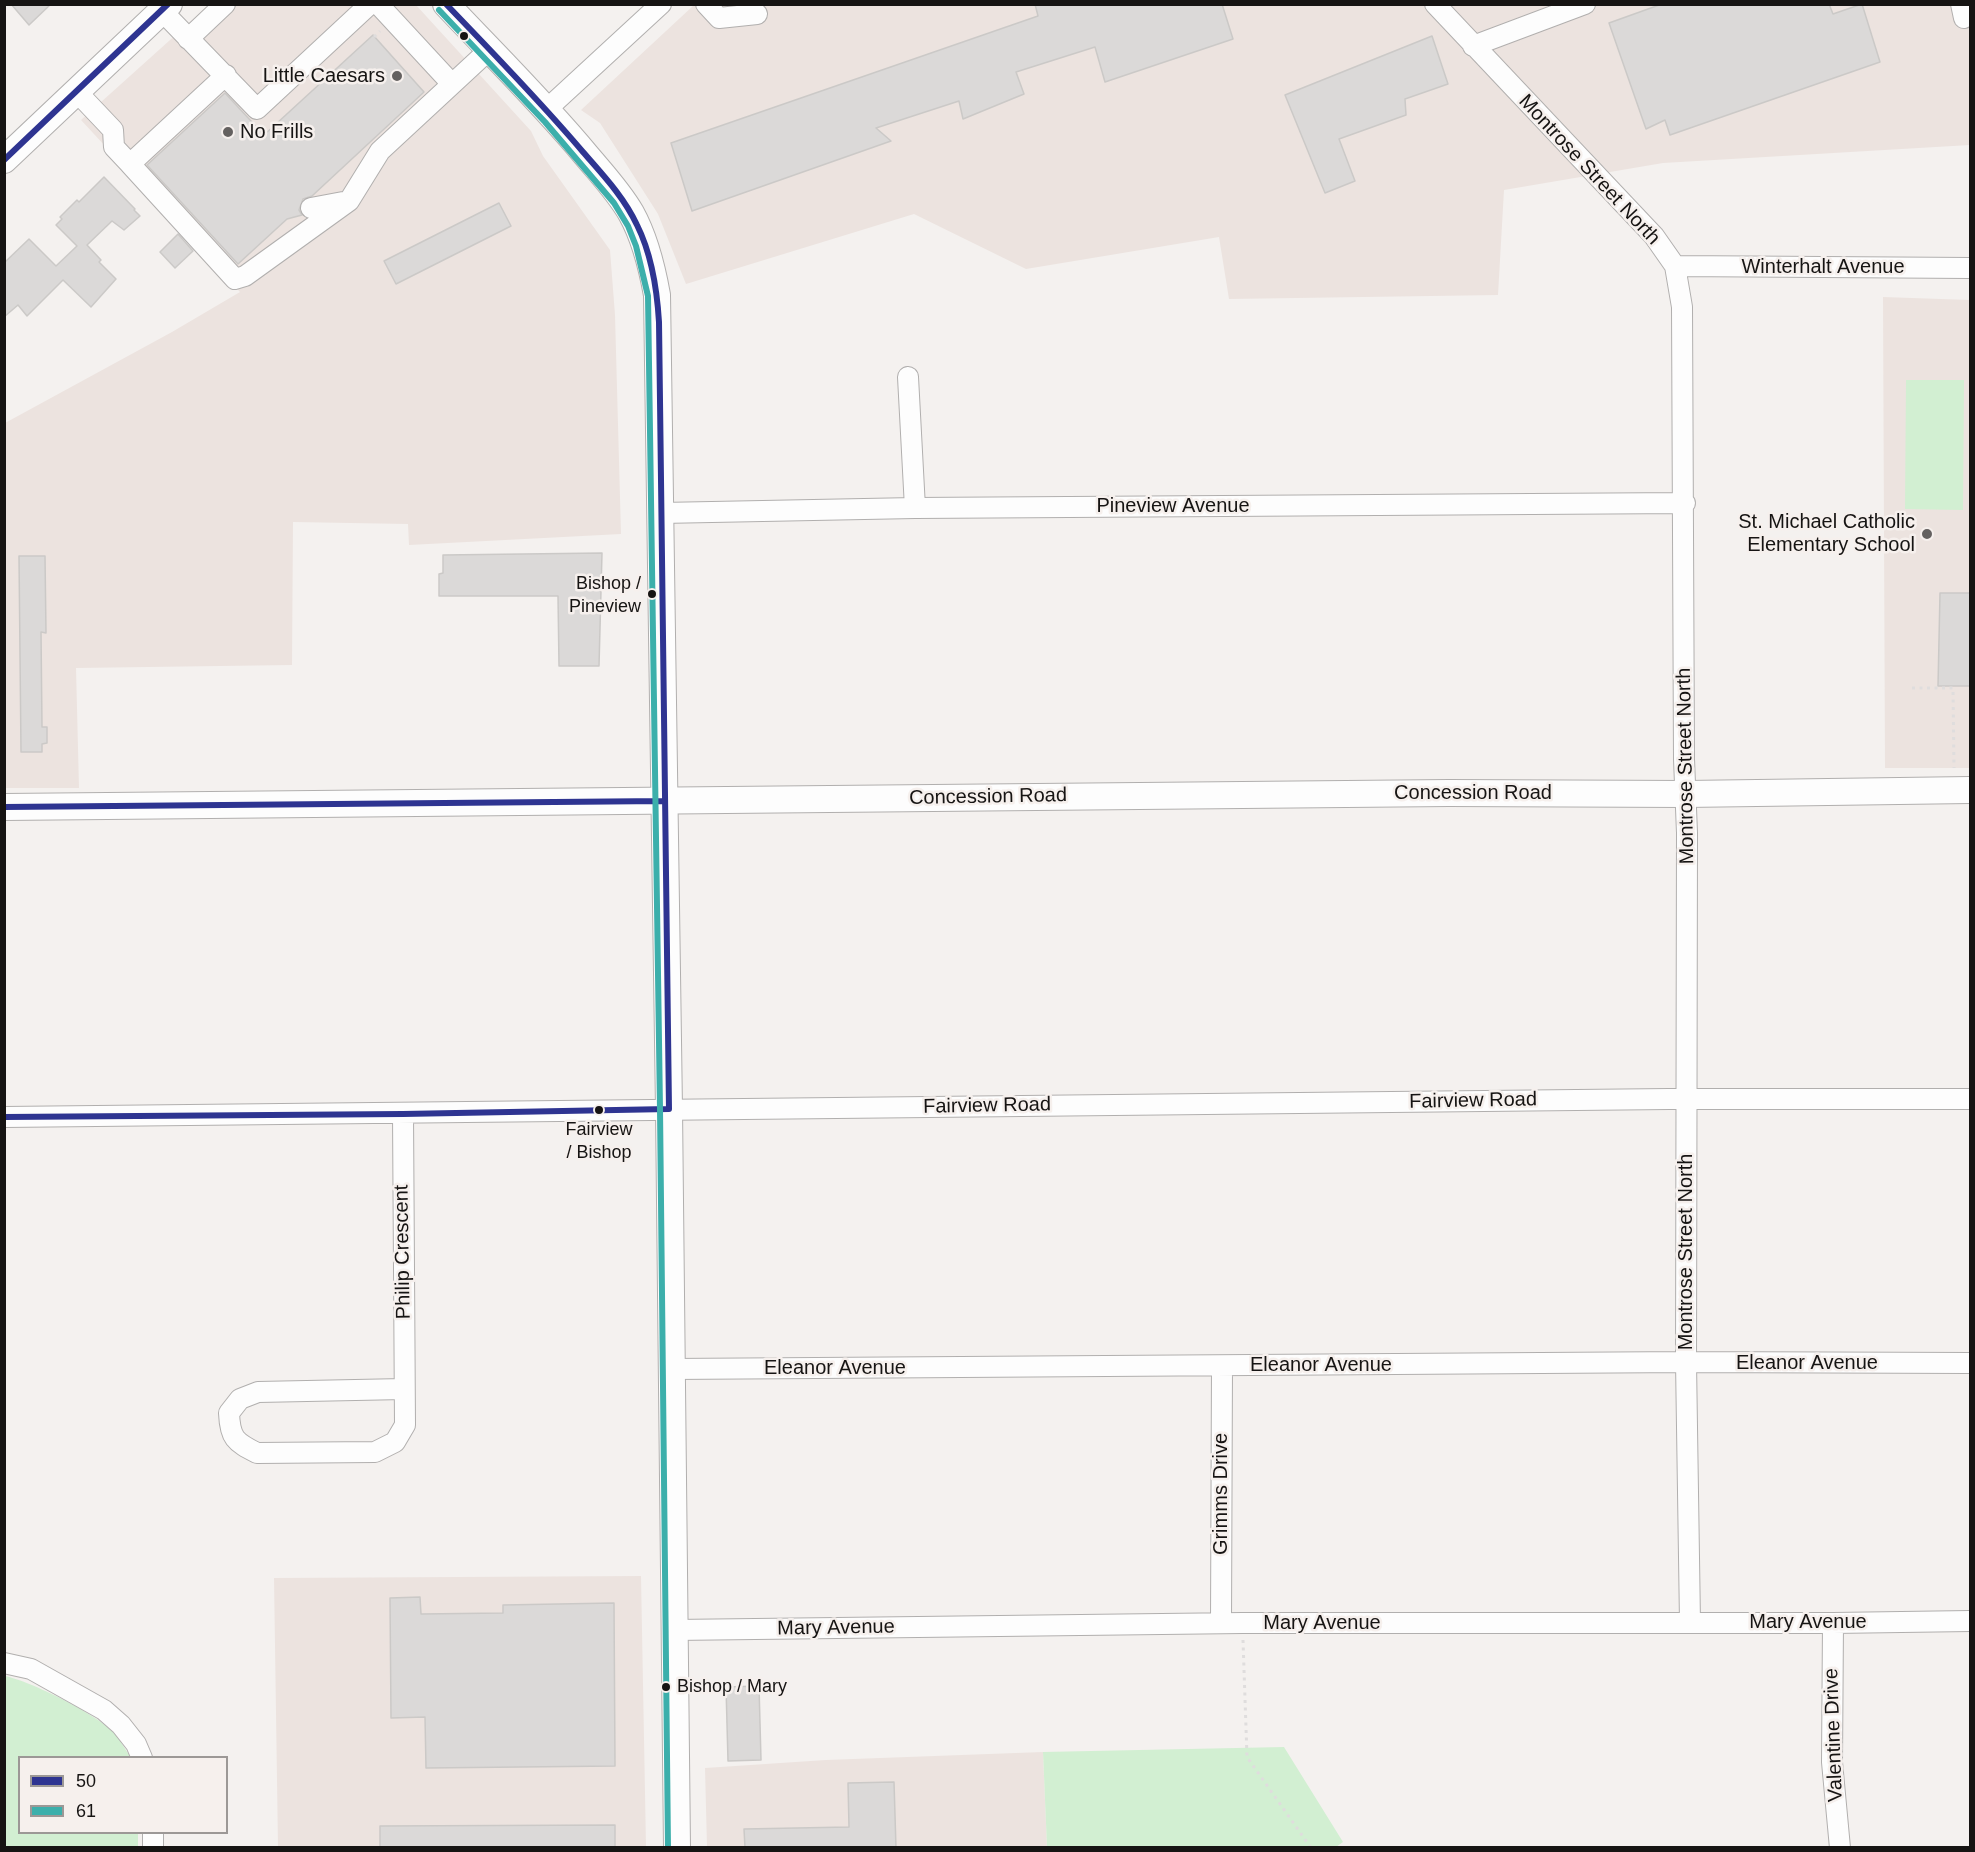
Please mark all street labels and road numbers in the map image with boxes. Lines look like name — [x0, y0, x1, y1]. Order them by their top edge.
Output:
street label: Montrose Street North — [1513, 90, 1665, 250]
street label: Winterhalt Avenue — [1741, 255, 1905, 279]
street label: Pineview Avenue — [1096, 494, 1250, 518]
street label: Montrose Street North — [1672, 667, 1700, 865]
street label: Concession Road — [1394, 781, 1552, 805]
street label: Concession Road — [909, 784, 1067, 810]
street label: Fairview Road — [1409, 1088, 1537, 1114]
street label: Fairview Road — [923, 1093, 1051, 1119]
street label: Montrose Street North — [1674, 1154, 1698, 1350]
street label: Philip Crescent — [390, 1185, 416, 1319]
street label: Eleanor Avenue — [1736, 1351, 1878, 1375]
street label: Eleanor Avenue — [1250, 1353, 1392, 1377]
street label: Eleanor Avenue — [764, 1356, 906, 1380]
street label: Grimms Drive — [1209, 1433, 1233, 1555]
street label: Mary Avenue — [1749, 1610, 1867, 1634]
street label: Mary Avenue — [1263, 1611, 1381, 1635]
street label: Mary Avenue — [777, 1615, 895, 1641]
street label: Valentine Drive — [1820, 1668, 1848, 1802]

